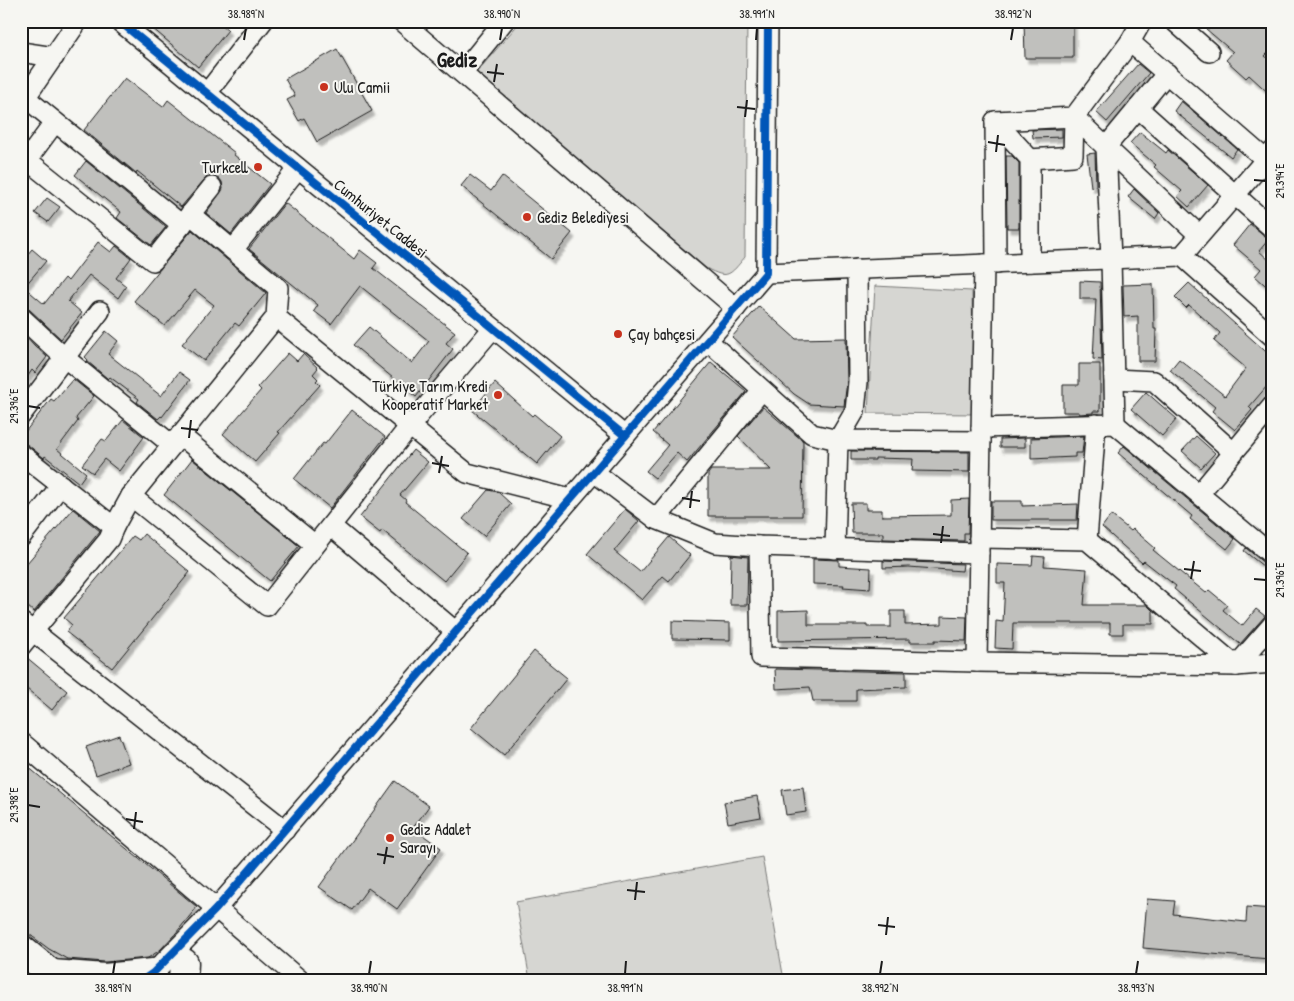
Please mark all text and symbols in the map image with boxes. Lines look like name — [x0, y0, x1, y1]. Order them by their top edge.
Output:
text: 38.989°N — [228, 5, 264, 22]
text: 38.990°N — [484, 5, 520, 22]
text: 38.991°N — [739, 5, 775, 22]
text: 38.992°N — [995, 5, 1031, 22]
district label: Gediz — [437, 45, 477, 74]
place label: Ulu Camii — [334, 76, 390, 98]
marker: Ulu Camii — [318, 81, 330, 93]
place label: Turkcell — [202, 156, 248, 178]
marker: Turkcell — [252, 161, 264, 173]
text: 29.394°E — [1271, 163, 1288, 198]
street label: Cumhuriyet Caddesi — [329, 173, 433, 263]
place label: Gediz Belediyesi — [537, 206, 629, 228]
marker: Gediz Belediyesi — [521, 211, 533, 223]
place label: Çay bahçesi — [628, 323, 695, 345]
marker: Çay bahçesi — [612, 328, 624, 340]
place label: Türkiye Tarım Kredi Kooperatif Market — [372, 375, 488, 415]
text: 29.396°E — [5, 388, 22, 424]
marker: Türkiye Tarım Kredi Kooperatif Market — [492, 389, 504, 401]
text: 29.396°E — [1271, 562, 1288, 598]
text: 29.398°E — [5, 786, 22, 823]
place label: Gediz Adalet Sarayı — [400, 818, 471, 858]
marker: Gediz Adalet Sarayı — [384, 832, 396, 844]
text: 38.989°N — [95, 979, 131, 996]
text: 38.990°N — [351, 979, 387, 996]
text: 38.991°N — [607, 979, 643, 996]
text: 38.992°N — [862, 979, 898, 996]
text: 38.993°N — [1118, 979, 1154, 996]

